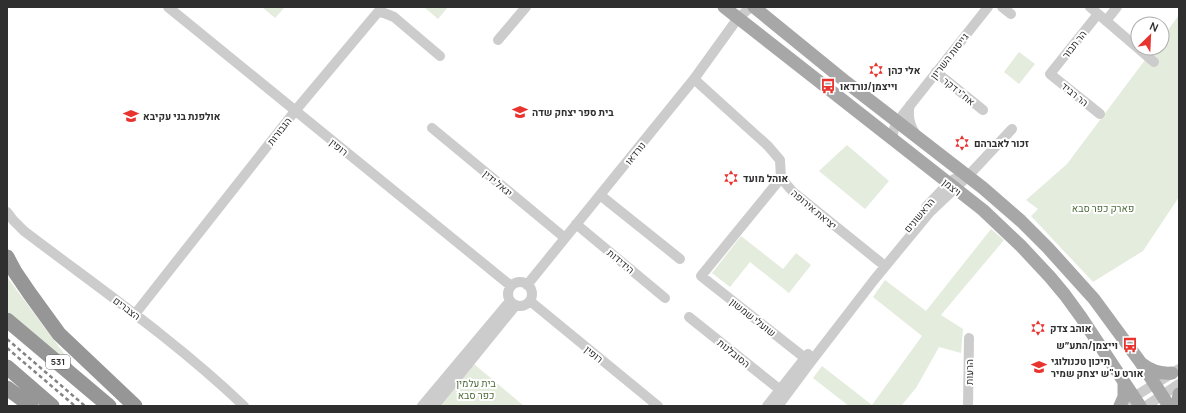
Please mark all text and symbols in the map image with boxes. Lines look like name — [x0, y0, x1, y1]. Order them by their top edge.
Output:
north arrow — [1130, 16, 1170, 56]
text: N — [1148, 18, 1161, 35]
street label: הר תבור — [1059, 27, 1089, 61]
street label: גייסות השריון — [927, 30, 972, 82]
synagogue icon: אלי כהן — [867, 61, 885, 79]
place label: אלי כהן — [888, 63, 921, 77]
street label: אח"י דקר — [940, 74, 978, 108]
bus stop icon: וייצמן/נורדאו — [819, 77, 837, 95]
place label: וייצמן/נורדאו — [840, 79, 898, 93]
street label: הר רביד — [1058, 79, 1092, 109]
school or university icon: בית ספר יצחק שדה — [511, 103, 529, 121]
place label: בית ספר יצחק שדה — [532, 105, 614, 119]
school or university icon: אולפנת בני עקיבא — [122, 107, 140, 125]
place label: אולפנת בני עקיבא — [143, 109, 221, 123]
street label: הגבורות — [264, 114, 294, 148]
synagogue icon: זכור לאברהם — [953, 134, 971, 152]
street label: רופין — [327, 135, 351, 159]
place label: זכור לאברהם — [974, 136, 1029, 150]
street label: נורדאו — [621, 138, 649, 168]
street label: יגאל ידין — [480, 167, 516, 199]
synagogue icon: אוהל מועד — [722, 169, 740, 187]
place label: אוהל מועד — [743, 171, 788, 185]
street label: ויצמן — [940, 175, 964, 199]
street label: יציאת אירופה — [788, 186, 840, 232]
street label: הראשונים — [900, 195, 938, 235]
park label: פארק כפר סבא — [1072, 201, 1134, 215]
street label: הידידות — [604, 246, 638, 277]
street label: הצברים — [110, 293, 144, 323]
street label: שועלי שמשון — [727, 295, 779, 339]
synagogue icon: אוהב צדק — [1029, 319, 1047, 337]
place label: אוהב צדק — [1050, 321, 1092, 335]
street label: הסובלנות — [715, 335, 753, 371]
bus stop icon: וייצמן/התע״ש — [1121, 336, 1139, 354]
place label: וייצמן/התע״ש — [1056, 338, 1118, 352]
street label: רופין — [582, 342, 606, 366]
place label: תיכון טכנולוגי אורט ע"ש יצחק שמיר — [1051, 354, 1144, 380]
road number: 531 — [46, 355, 70, 369]
school or university icon: תיכון טכנולוגי אורט ע"ש יצחק שמיר — [1030, 358, 1048, 376]
street label: הרעות — [962, 359, 976, 385]
park label: בית עלמין כפר סבא — [456, 376, 497, 402]

